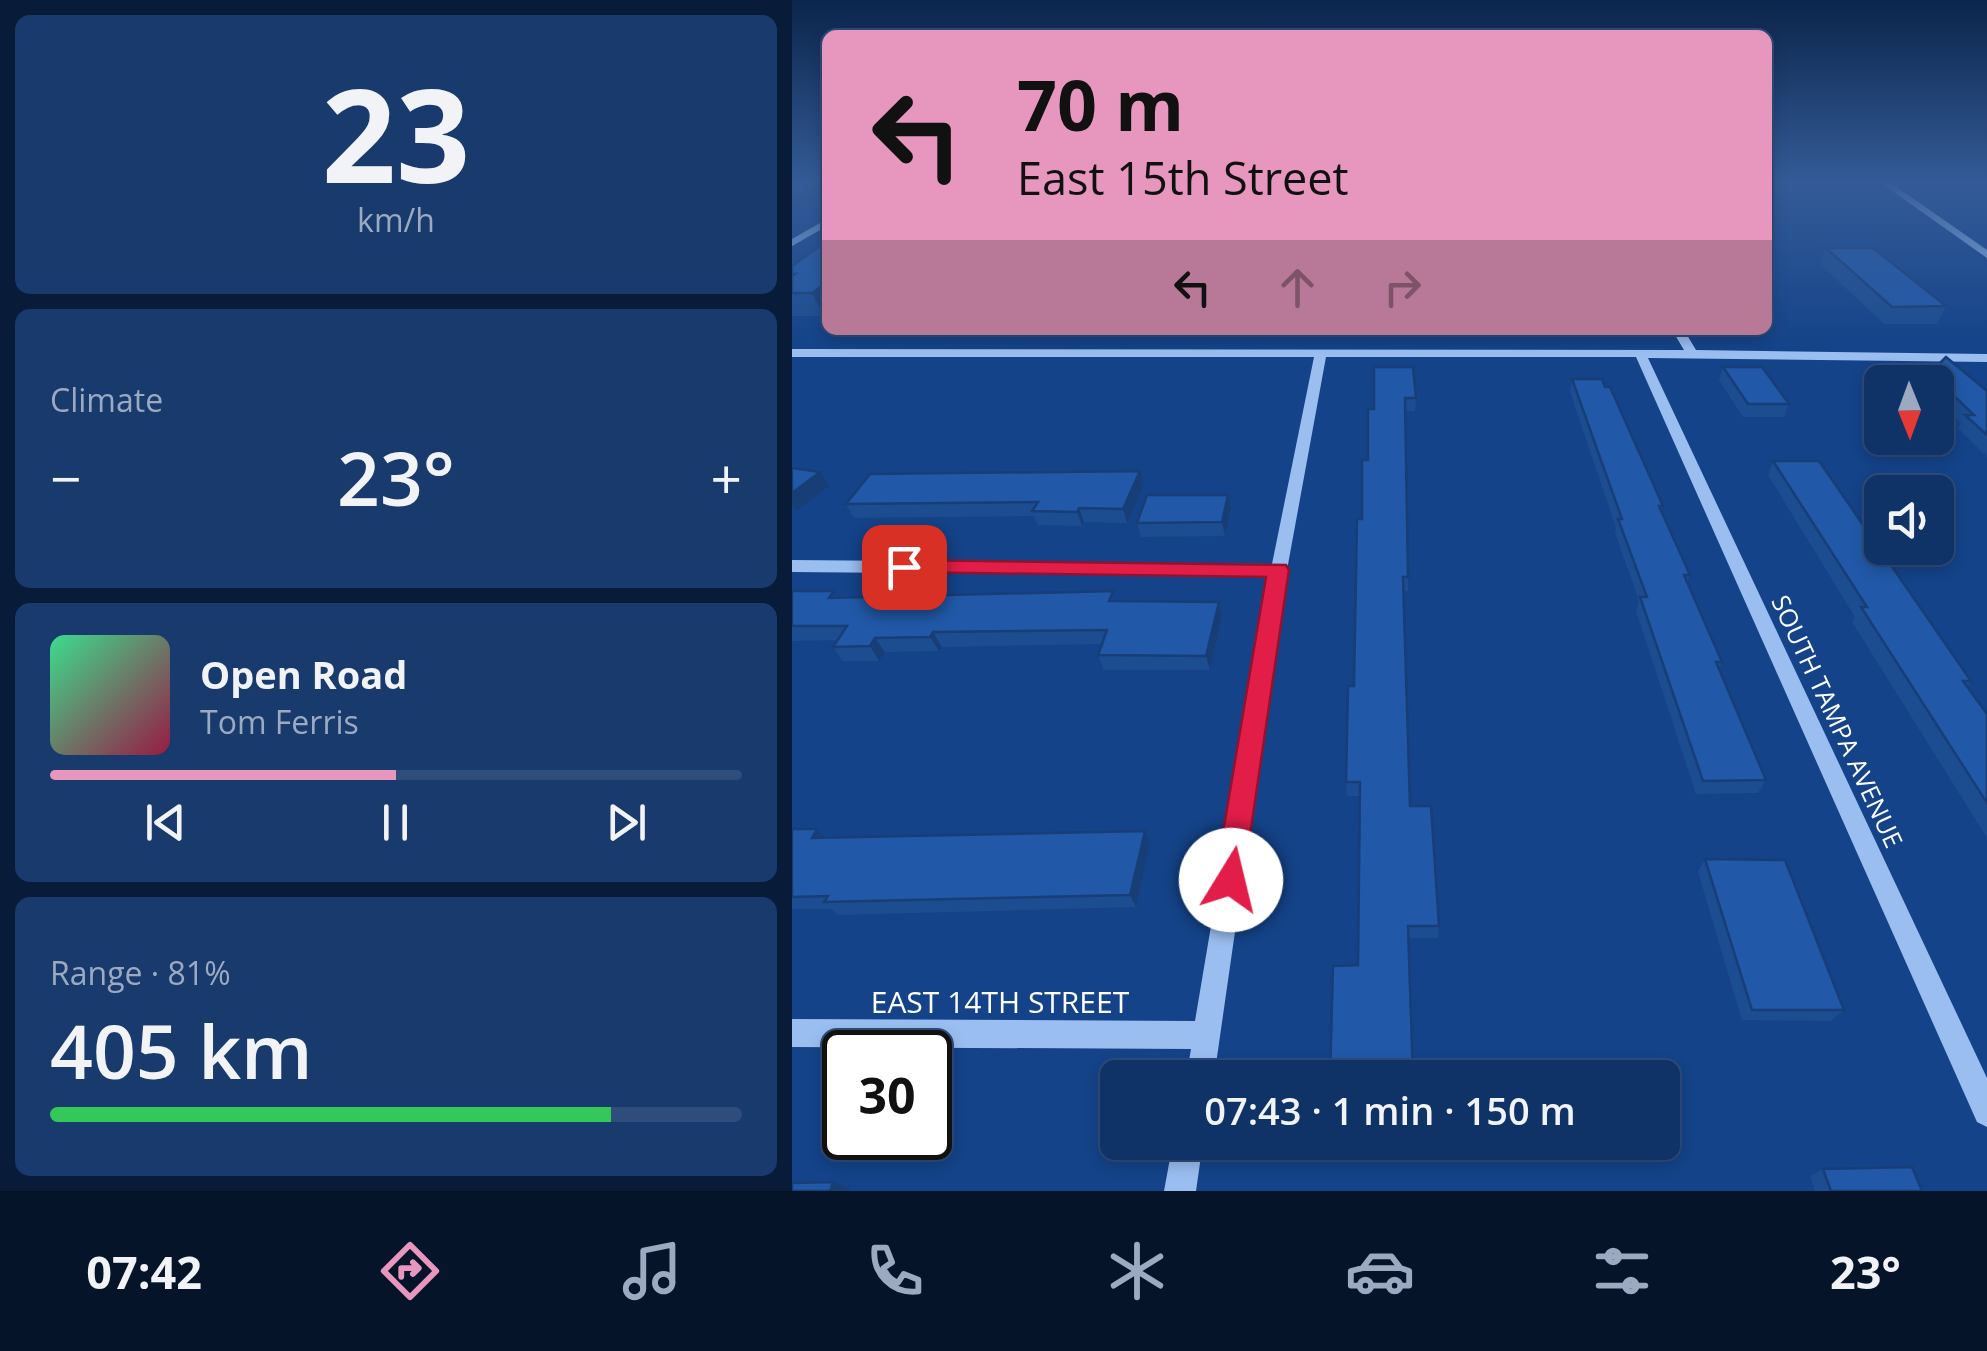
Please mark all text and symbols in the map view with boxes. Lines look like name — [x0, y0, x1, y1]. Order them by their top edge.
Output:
text: 23 — [322, 44, 470, 221]
text: 70 m — [1017, 56, 1184, 152]
icon: left — [852, 70, 982, 200]
text: East 15th Street — [1017, 147, 1349, 208]
text: km/h — [357, 198, 435, 241]
icon: left — [1165, 260, 1220, 315]
icon: ahead — [1270, 260, 1325, 315]
icon: right — [1375, 260, 1430, 315]
north arrow — [1864, 365, 1954, 455]
map controls — [1864, 365, 1954, 565]
text: Climate — [50, 378, 163, 421]
text: 23° — [337, 426, 455, 528]
text: − — [50, 440, 81, 515]
text: + — [711, 440, 742, 515]
button: sound — [1864, 475, 1954, 565]
pin — [862, 525, 947, 610]
icon: arrive — [877, 540, 932, 595]
street label: SOUTH TAMPA AVENUE — [1764, 589, 1912, 853]
text: Open Road — [200, 648, 407, 700]
text: Tom Ferris — [200, 700, 359, 743]
icon: previous — [138, 795, 193, 850]
icon: pause — [368, 795, 423, 850]
icon: next — [599, 795, 654, 850]
position arrow — [1179, 828, 1283, 932]
text: Range · 81% — [50, 951, 231, 994]
street label: EAST 14TH STREET — [871, 981, 1130, 1022]
text: 405 km — [50, 999, 313, 1101]
speed limit sign: 30 — [822, 1030, 952, 1160]
text: 07:43 · 1 min · 150 m — [1204, 1084, 1576, 1136]
icon: directions — [375, 1236, 445, 1306]
icon: music — [617, 1236, 687, 1306]
icon: phone — [860, 1236, 930, 1306]
icon: climate — [1102, 1236, 1172, 1306]
icon: car — [1345, 1236, 1415, 1306]
icon: filters — [1587, 1236, 1657, 1306]
text: 07:42 — [86, 1241, 202, 1302]
text: 23° — [1830, 1241, 1901, 1302]

